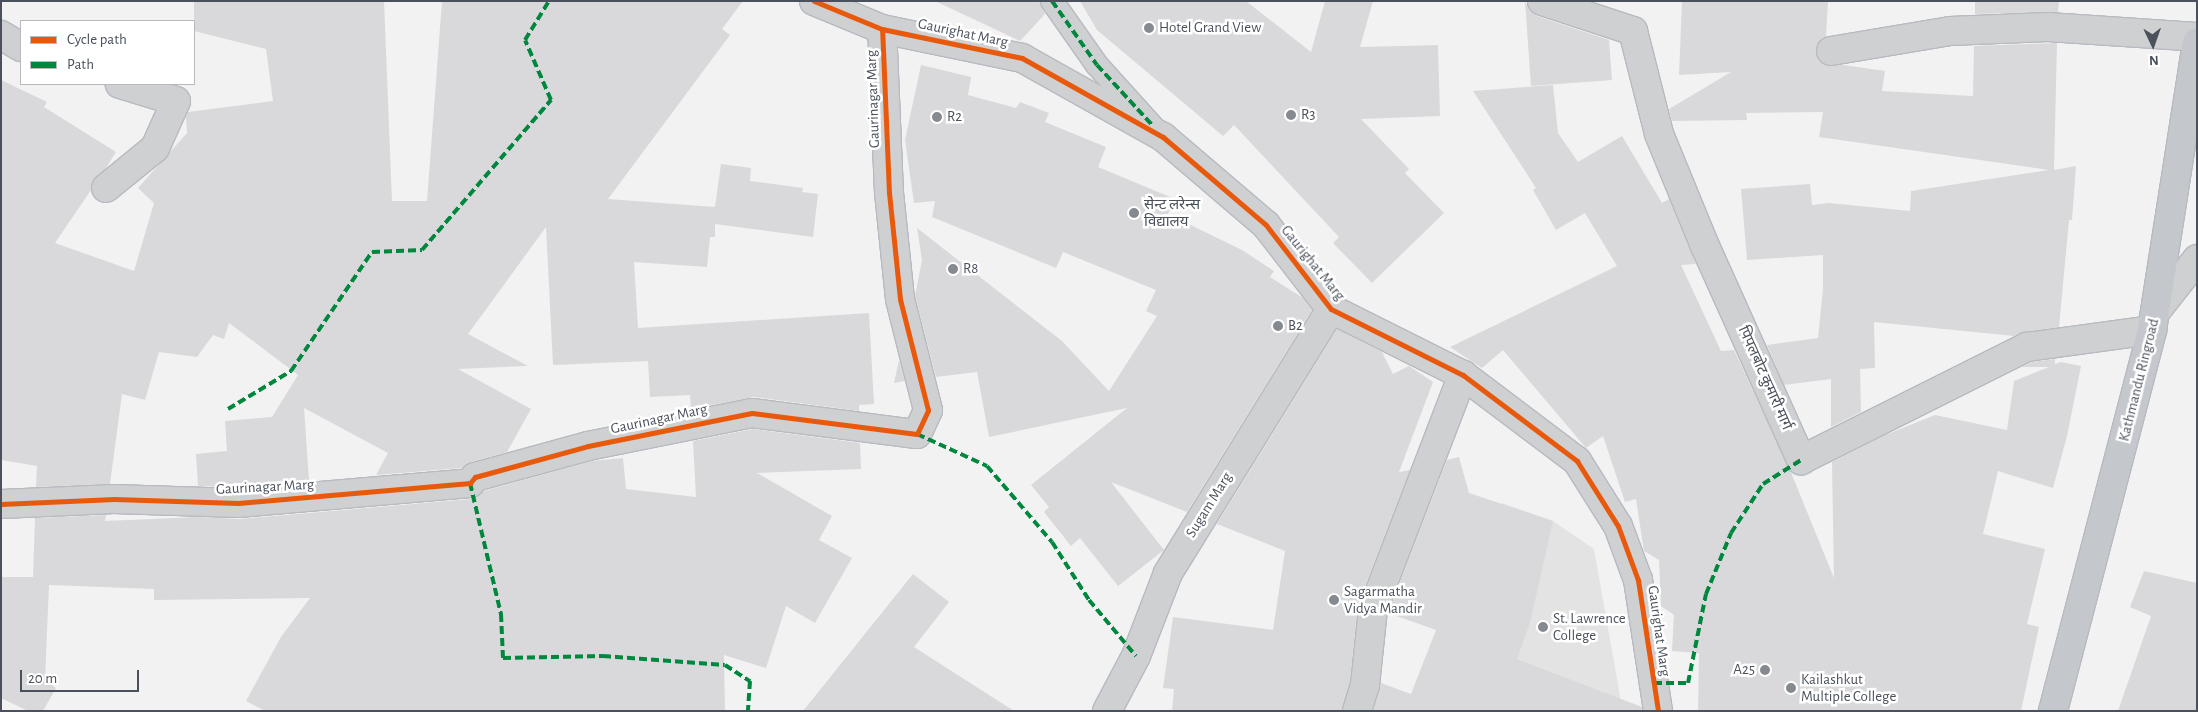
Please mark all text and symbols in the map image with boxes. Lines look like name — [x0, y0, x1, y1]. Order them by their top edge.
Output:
street label: Gaurighat Marg — [916, 15, 1010, 51]
place label: Hotel Grand View — [1159, 19, 1261, 37]
legend — [20, 20, 195, 85]
north arrow — [2128, 20, 2178, 70]
marker: Hotel Grand View — [1143, 22, 1155, 34]
text: Cycle path — [67, 32, 127, 47]
street label: Gaurinagar Marg — [862, 50, 884, 148]
text: N — [2149, 53, 2159, 67]
text: Path — [67, 57, 94, 72]
place label: R3 — [1301, 106, 1316, 124]
place label: R2 — [947, 108, 962, 126]
marker: R3 — [1285, 109, 1297, 121]
marker: R2 — [931, 111, 943, 123]
place label: सेन्ट लरेन्स विद्यालय — [1144, 195, 1200, 230]
marker: सेन्ट लरेन्स विद्यालय — [1128, 207, 1140, 219]
street label: Gaurighat Marg — [1277, 222, 1349, 304]
place label: R8 — [963, 260, 978, 278]
marker: R8 — [947, 263, 959, 275]
place label: B2 — [1288, 317, 1303, 335]
street label: Kathmandu Ringroad — [2115, 317, 2163, 443]
marker: B2 — [1272, 320, 1284, 332]
street label: पिपलबोट कुमारी मार्ग — [1734, 323, 1796, 433]
street label: Gaurinagar Marg — [609, 400, 709, 438]
street label: Sugam Marg — [1182, 469, 1236, 541]
street label: Gaurinagar Marg — [215, 475, 315, 499]
place label: Sagarmatha Vidya Mandir — [1344, 582, 1422, 617]
street label: Gaurighat Marg — [1644, 584, 1674, 678]
marker: Sagarmatha Vidya Mandir — [1328, 594, 1340, 606]
place label: St. Lawrence College — [1553, 609, 1626, 644]
marker: St. Lawrence College — [1537, 621, 1549, 633]
scale bar — [22, 660, 141, 692]
place label: A25 — [1733, 661, 1755, 679]
marker: A25 — [1759, 664, 1771, 676]
place label: Kailashkut Multiple College — [1801, 670, 1896, 705]
text: 20 m — [28, 671, 57, 686]
marker: Kailashkut Multiple College — [1785, 682, 1797, 694]

